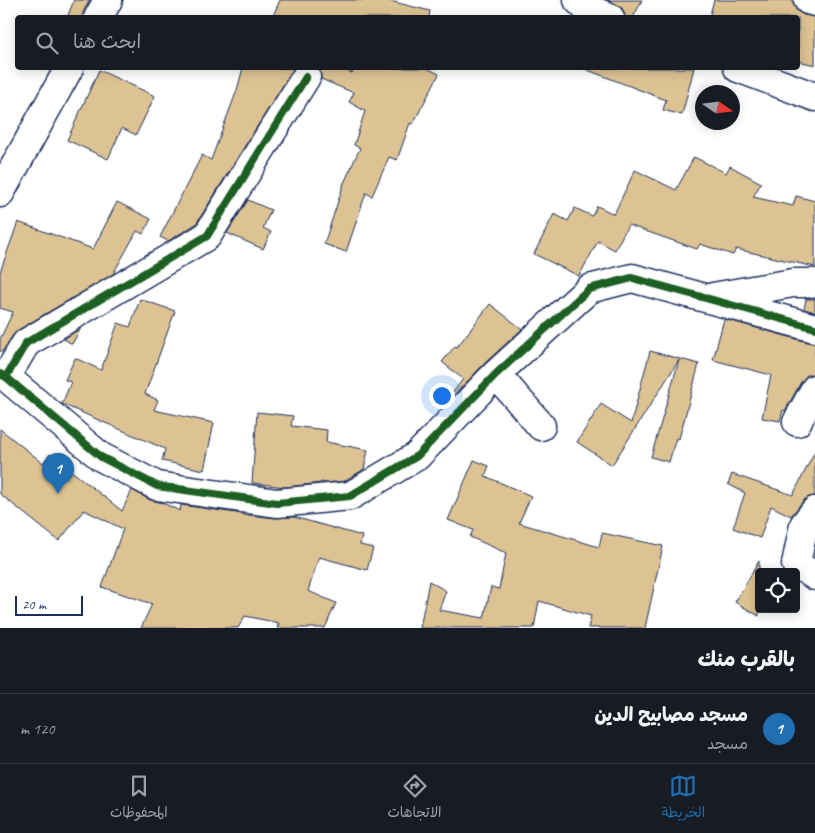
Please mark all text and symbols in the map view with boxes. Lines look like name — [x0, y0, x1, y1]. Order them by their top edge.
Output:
search box — [15, 15, 800, 70]
icon: search — [33, 29, 61, 57]
text: ابحث هنا — [73, 30, 141, 54]
north arrow — [695, 85, 740, 130]
your location — [429, 383, 455, 409]
pin: 1 — [42, 453, 74, 494]
map controls — [755, 568, 800, 613]
button: locate — [755, 568, 800, 613]
scale bar — [15, 593, 82, 616]
text: 20 m — [22, 596, 46, 613]
text: بالقرب منك — [698, 646, 795, 672]
text: مسجد مصابيح الدين — [594, 703, 748, 727]
text: 120 m — [20, 719, 54, 739]
text: 1 — [775, 719, 783, 739]
text: مسجد — [707, 734, 748, 754]
tab: المحفوظات — [110, 772, 168, 825]
tab: الاتجاهات — [387, 772, 442, 825]
tab: الخريطة — [661, 772, 705, 825]

